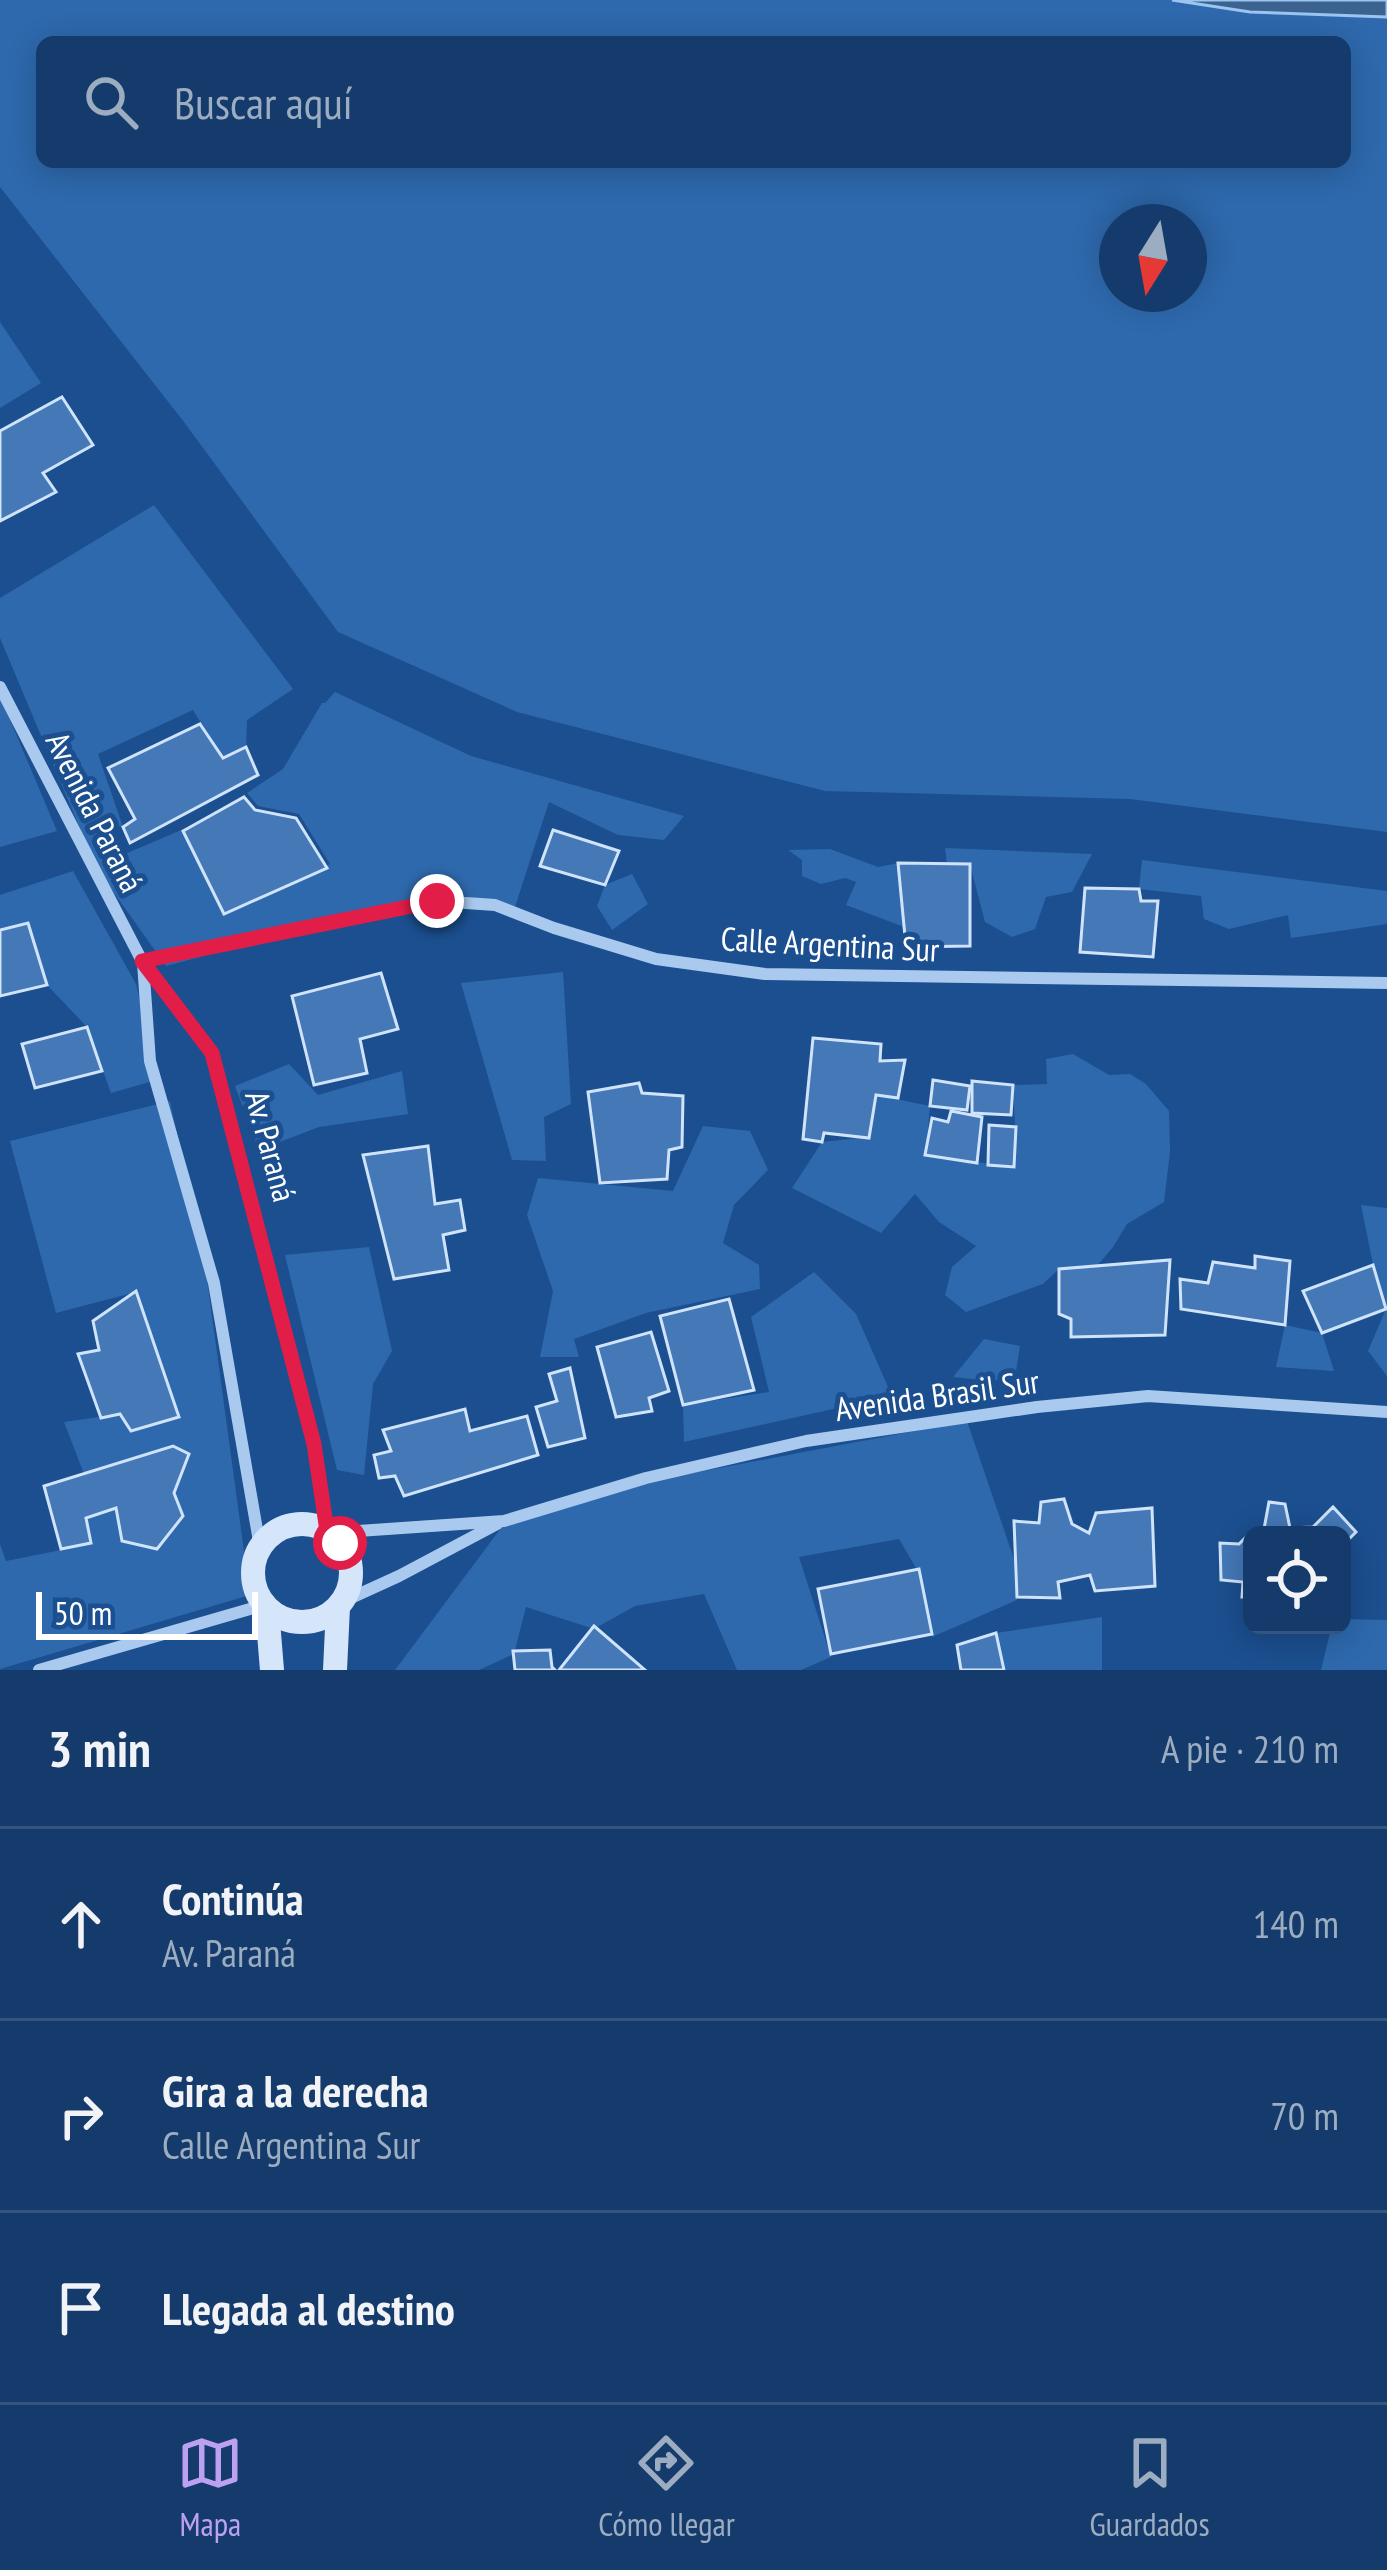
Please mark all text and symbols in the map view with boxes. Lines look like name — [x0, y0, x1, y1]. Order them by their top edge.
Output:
search box — [36, 36, 1351, 168]
icon: search — [78, 69, 144, 135]
text: Buscar aquí — [174, 73, 353, 131]
north arrow — [1099, 204, 1207, 312]
street label: Avenida Paraná — [37, 724, 154, 899]
route end — [410, 874, 464, 928]
street label: Calle Argentina Sur — [720, 916, 940, 971]
street label: Av. Paraná — [236, 1086, 307, 1206]
street label: Avenida Brasil Sur — [832, 1359, 1042, 1430]
route start — [313, 1516, 367, 1570]
map controls — [1243, 1526, 1351, 1634]
button: locate — [1243, 1526, 1351, 1634]
scale bar — [36, 1586, 258, 1639]
text: 50 m — [54, 1591, 112, 1634]
text: 3 min — [48, 1715, 151, 1781]
text: A pie · 210 m — [1161, 1723, 1339, 1774]
text: Continúa — [162, 1869, 304, 1927]
icon: ahead — [48, 1891, 114, 1957]
text: 140 m — [1253, 1898, 1339, 1949]
text: Av. Paraná — [162, 1927, 296, 1978]
text: Gira a la derecha — [162, 2061, 429, 2119]
icon: right — [48, 2083, 114, 2149]
text: 70 m — [1270, 2090, 1339, 2141]
text: Calle Argentina Sur — [162, 2119, 420, 2170]
icon: arrive — [48, 2275, 114, 2341]
text: Llegada al destino — [162, 2279, 455, 2337]
tab: Mapa — [177, 2430, 243, 2545]
tab: Cómo llegar — [598, 2430, 735, 2545]
tab: Guardados — [1090, 2430, 1210, 2545]

